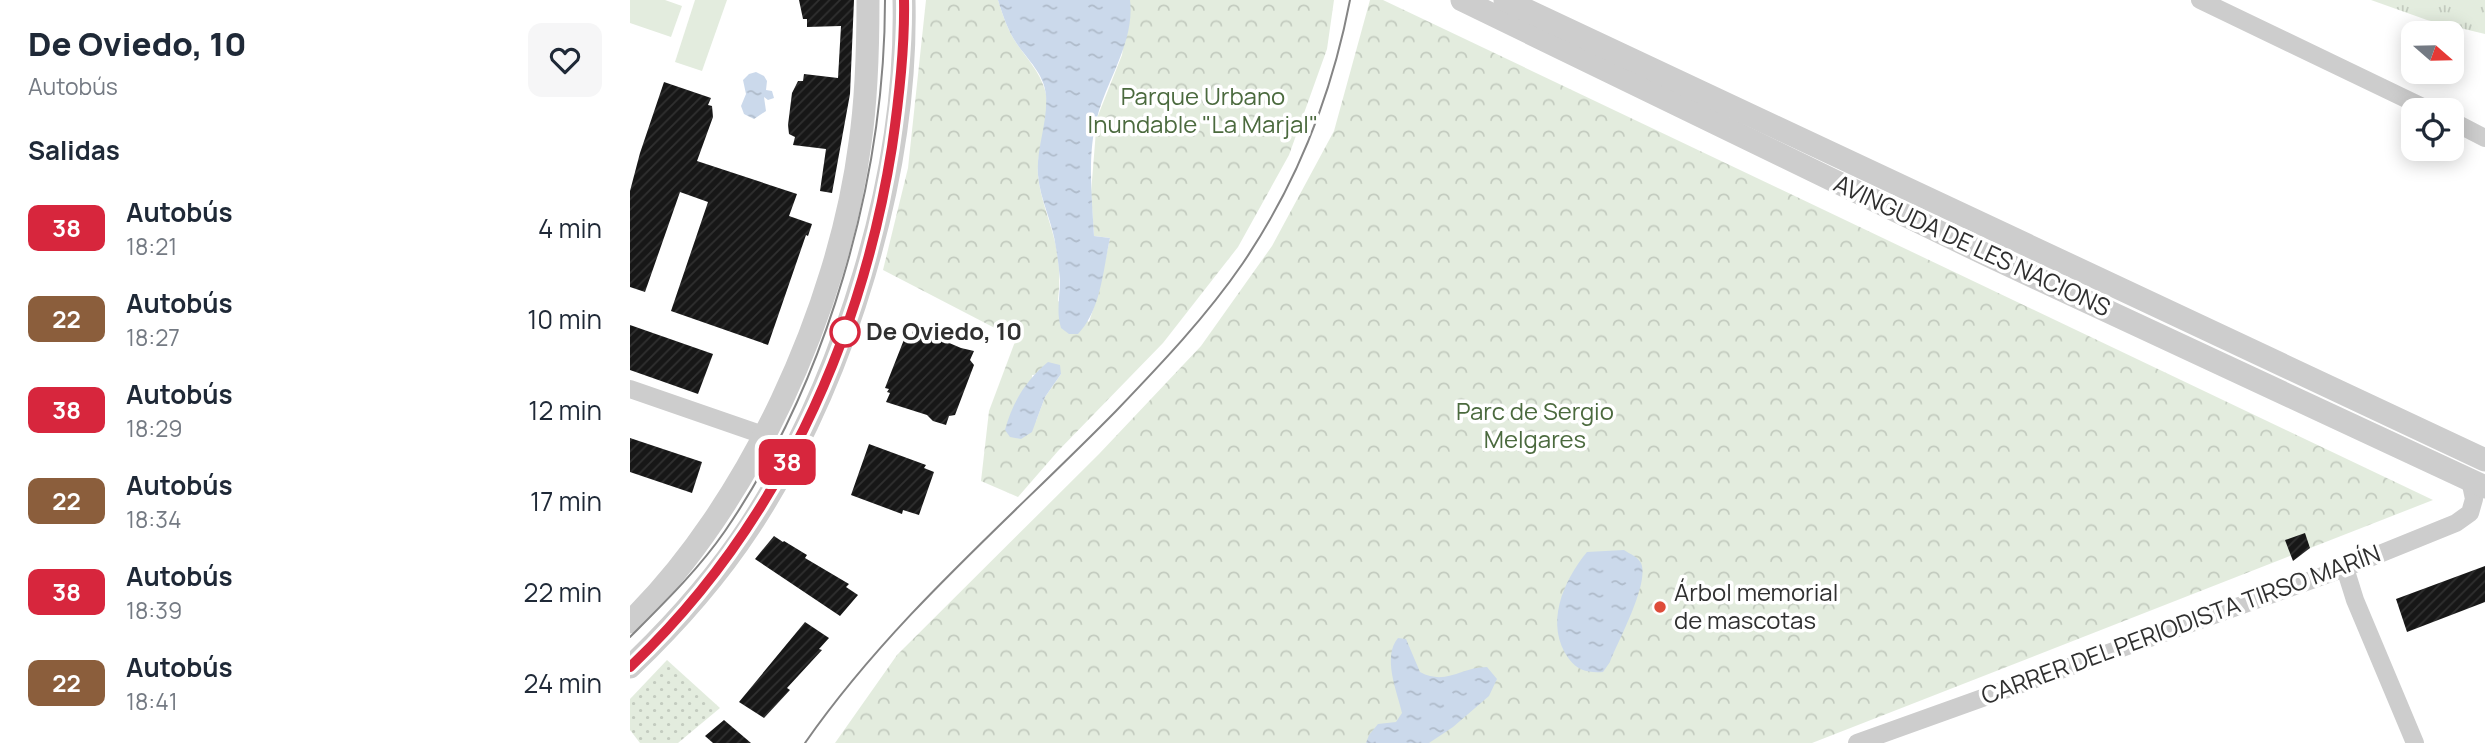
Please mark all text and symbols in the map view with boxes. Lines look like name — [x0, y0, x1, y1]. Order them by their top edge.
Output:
text: De Oviedo, 10 — [28, 21, 247, 66]
north arrow — [2401, 21, 2464, 84]
map controls — [2401, 21, 2464, 161]
button: heart — [528, 23, 602, 97]
text: Autobús — [28, 70, 118, 102]
park label: Parque Urbano Inundable "La Marjal" — [1088, 79, 1318, 140]
button: locate — [2401, 98, 2464, 161]
text: Salidas — [28, 132, 120, 168]
street label: AVINGUDA DE LES NACIONS — [1829, 166, 2116, 323]
text: Autobús — [126, 194, 233, 230]
text: 4 min — [538, 210, 602, 246]
text: 38 — [52, 211, 81, 244]
text: 18:21 — [126, 230, 177, 262]
text: Autobús — [126, 285, 233, 321]
text: 10 min — [527, 301, 602, 337]
text: 22 — [52, 302, 81, 335]
place label: De Oviedo, 10 — [866, 314, 1022, 347]
marker: De Oviedo, 10 — [830, 317, 860, 347]
text: 18:27 — [126, 321, 180, 353]
text: Autobús — [126, 376, 233, 412]
text: 12 min — [528, 392, 602, 428]
text: 38 — [52, 393, 81, 426]
park label: Parc de Sergio Melgares — [1456, 394, 1614, 455]
text: 18:29 — [126, 412, 183, 444]
line badge: 38 — [755, 439, 818, 485]
text: 38 — [773, 445, 801, 478]
text: Autobús — [126, 467, 233, 503]
text: 17 min — [530, 483, 602, 519]
text: 22 — [52, 484, 81, 517]
text: 18:34 — [126, 503, 181, 535]
street label: CARRER DEL PERIODISTA TIRSO MARÍN — [1976, 536, 2385, 711]
text: Autobús — [126, 558, 233, 594]
text: 22 min — [524, 574, 602, 610]
text: 38 — [52, 575, 81, 608]
place label: Árbol memorial de mascotas — [1674, 575, 1838, 636]
text: 18:39 — [126, 594, 182, 626]
marker: Árbol memorial de mascotas — [1652, 599, 1668, 615]
text: Autobús — [126, 649, 233, 685]
text: 24 min — [524, 665, 602, 701]
text: 22 — [52, 666, 81, 699]
text: 18:41 — [126, 685, 178, 717]

